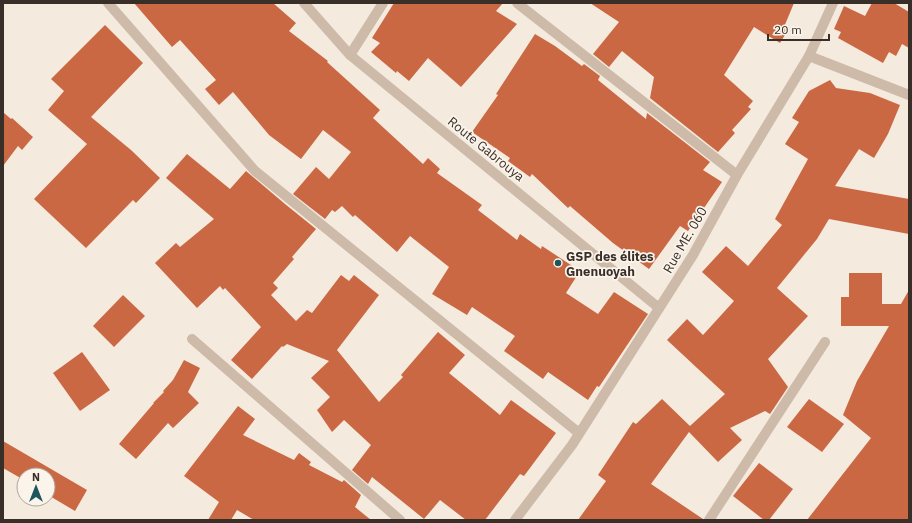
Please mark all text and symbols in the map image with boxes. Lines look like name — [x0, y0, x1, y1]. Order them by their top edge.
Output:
scale bar — [768, 16, 829, 42]
text: 20 m — [774, 22, 802, 37]
street label: Route Gabrouya — [444, 113, 528, 185]
street label: Rue ME. 060 — [659, 204, 711, 276]
place label: GSP des élites Gnenuoyah — [566, 248, 654, 280]
marker: GSP des élites Gnenuoyah — [553, 258, 563, 268]
north arrow — [16, 467, 56, 507]
text: N — [32, 470, 40, 484]

